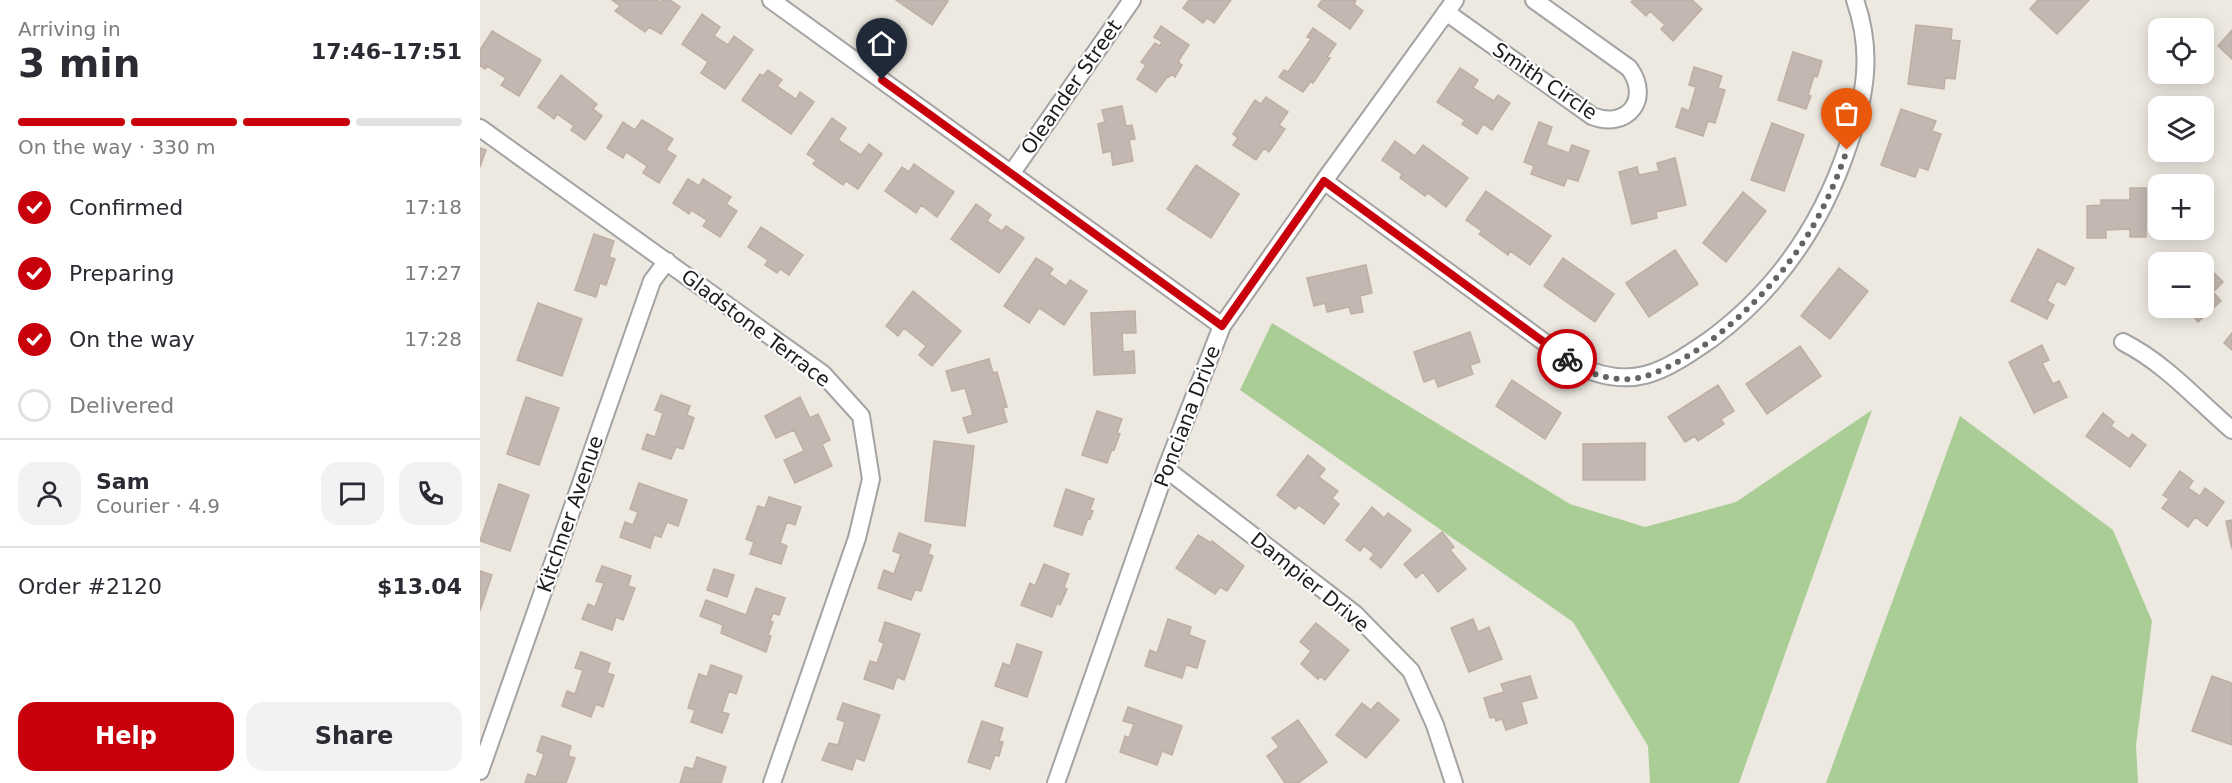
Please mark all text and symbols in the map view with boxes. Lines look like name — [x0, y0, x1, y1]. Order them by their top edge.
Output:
street label: Oleander Street — [1016, 15, 1126, 159]
text: Arriving in — [18, 17, 121, 41]
pin — [856, 18, 907, 80]
map controls — [2148, 18, 2214, 318]
button: locate — [2148, 18, 2214, 84]
icon: home — [865, 27, 898, 60]
street label: Smith Circle — [1488, 37, 1602, 125]
text: 17:46–17:51 — [311, 39, 462, 64]
text: 3 min — [18, 41, 140, 86]
pin — [1821, 88, 1872, 150]
button: layers — [2148, 96, 2214, 162]
icon: bag — [1830, 97, 1863, 130]
text: On the way · 330 m — [18, 135, 216, 159]
button: + — [2148, 174, 2214, 240]
icon: check — [18, 191, 51, 224]
text: Confirmed — [69, 195, 183, 220]
text: 17:18 — [404, 195, 462, 219]
button: − — [2148, 252, 2214, 318]
icon: check — [18, 257, 51, 290]
text: Preparing — [69, 261, 175, 286]
text: 17:27 — [404, 261, 462, 285]
street label: Gladstone Terrace — [677, 264, 835, 392]
icon: check — [18, 323, 51, 356]
text: On the way — [69, 327, 195, 352]
text: 17:28 — [404, 327, 462, 351]
courier — [1537, 329, 1597, 389]
street label: Ponciana Drive — [1149, 342, 1225, 490]
icon: bike — [1551, 343, 1584, 376]
text: Delivered — [69, 393, 174, 418]
street label: Kitchner Avenue — [532, 433, 608, 595]
button: person — [18, 462, 81, 525]
button: chat — [321, 462, 384, 525]
button: phone — [399, 462, 462, 525]
text: Sam — [96, 469, 150, 494]
text: Courier · 4.9 — [96, 494, 220, 518]
street label: Dampier Drive — [1246, 527, 1374, 637]
text: Order #2120 — [18, 574, 162, 599]
text: $13.04 — [377, 574, 462, 599]
button: Help — [18, 702, 234, 771]
button: Share — [246, 702, 462, 771]

